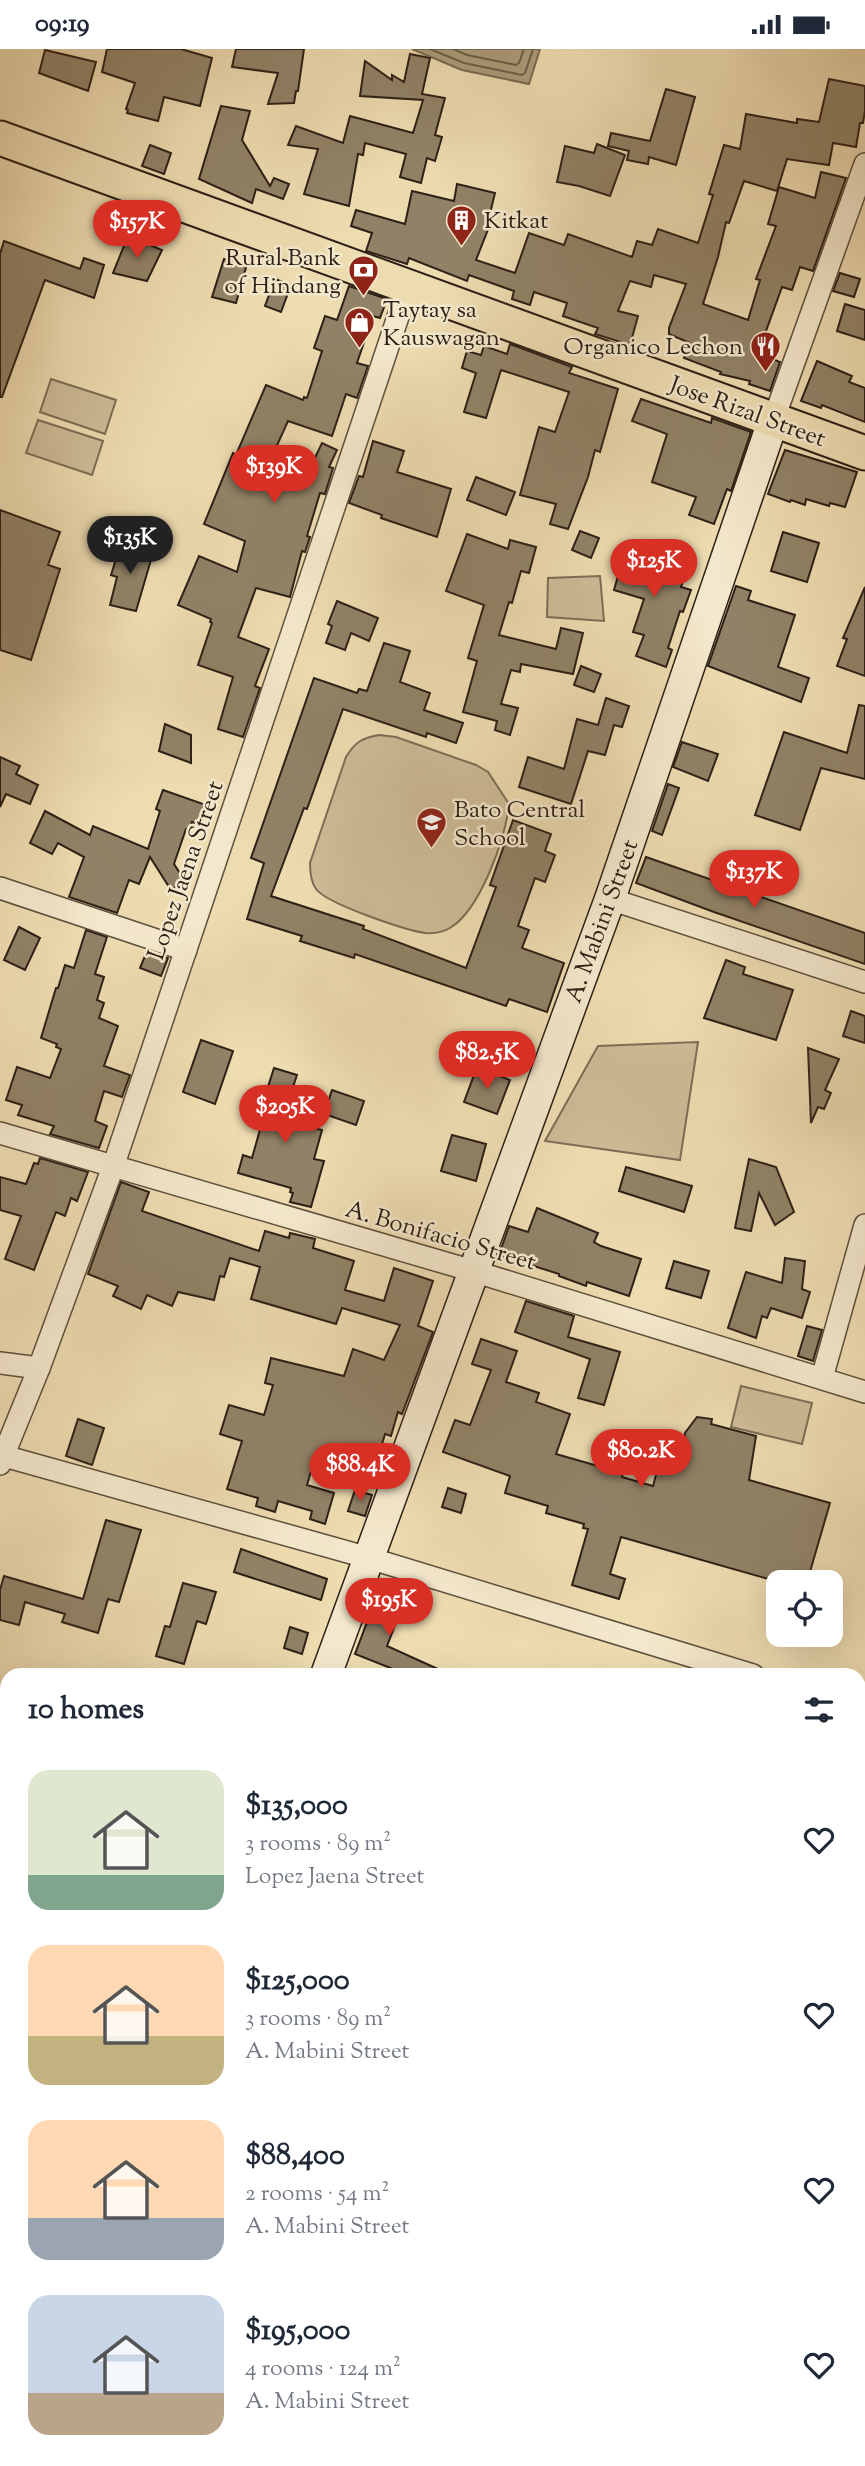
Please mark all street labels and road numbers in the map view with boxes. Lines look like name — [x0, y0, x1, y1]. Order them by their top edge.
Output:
street label: Jose Rizal Street — [663, 368, 830, 457]
street label: Lopez Jaena Street — [140, 777, 233, 965]
street label: A. Mabini Street — [558, 835, 648, 1008]
street label: A. Bonifacio Street — [341, 1193, 540, 1280]

